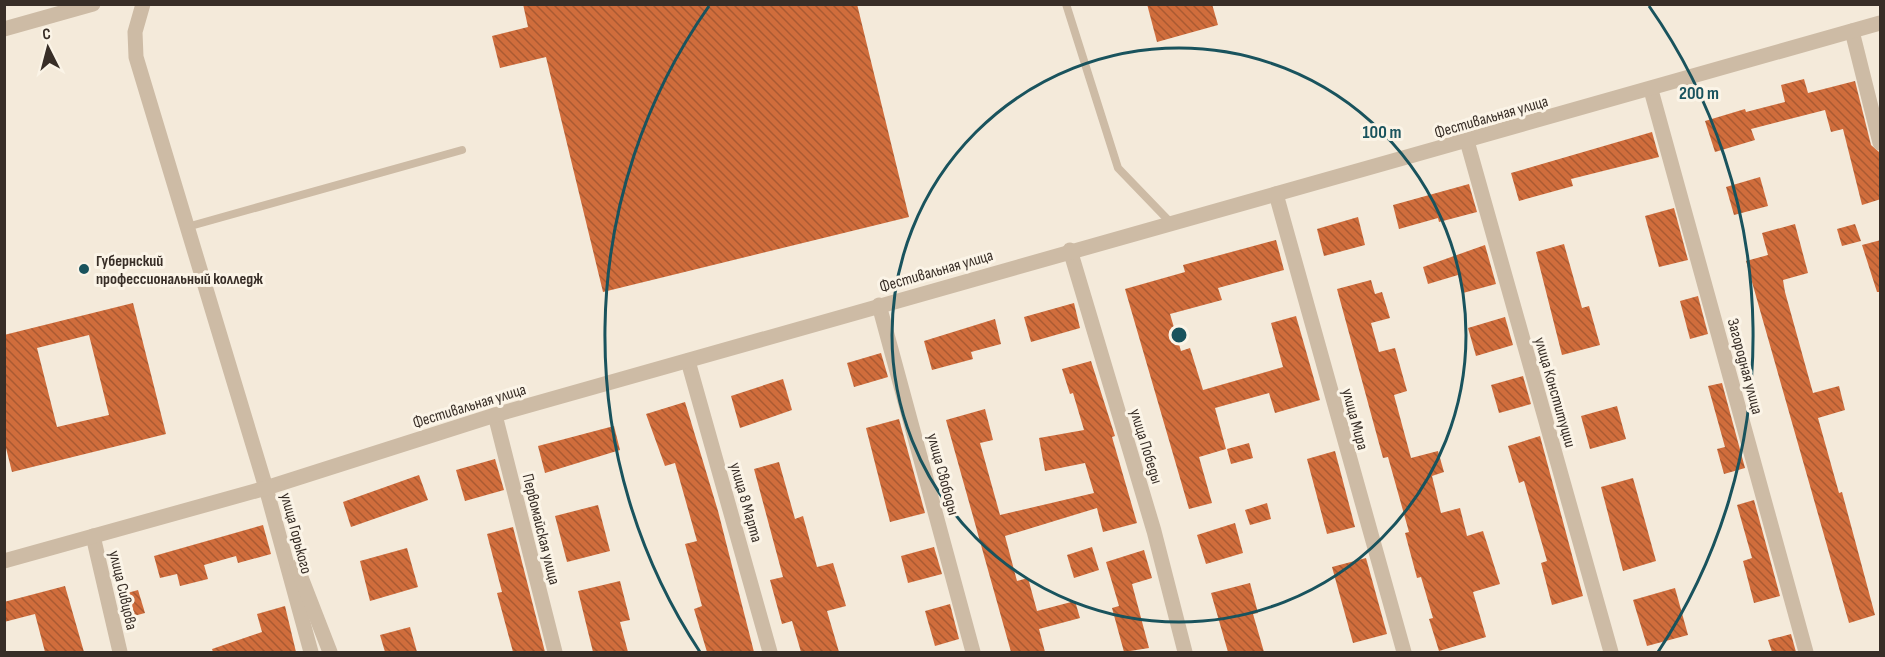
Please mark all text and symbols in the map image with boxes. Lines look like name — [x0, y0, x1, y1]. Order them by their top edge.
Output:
north arrow — [18, 18, 78, 78]
text: С — [42, 25, 52, 44]
text: 200 m — [1679, 83, 1719, 104]
street label: Фестивальная улица — [1432, 92, 1550, 143]
text: 100 m — [1363, 122, 1402, 143]
street label: Фестивальная улица — [877, 246, 995, 297]
place label: Губернский профессиональный колледж — [96, 252, 263, 289]
marker: Губернский профессиональный колледж — [77, 262, 91, 276]
street label: Загородная улица — [1723, 316, 1766, 416]
centre of rings — [1169, 325, 1189, 345]
street label: улица Конституции — [1530, 335, 1579, 450]
street label: Фестивальная улица — [411, 380, 528, 433]
street label: улица Мира — [1337, 387, 1372, 452]
street label: улица Победы — [1125, 407, 1166, 486]
street label: улица Свободы — [923, 431, 963, 517]
street label: улица 8 Марта — [725, 460, 766, 544]
street label: Первомайская улица — [518, 472, 564, 587]
street label: улица Горького — [276, 491, 315, 576]
street label: улица Сивцова — [104, 549, 141, 632]

